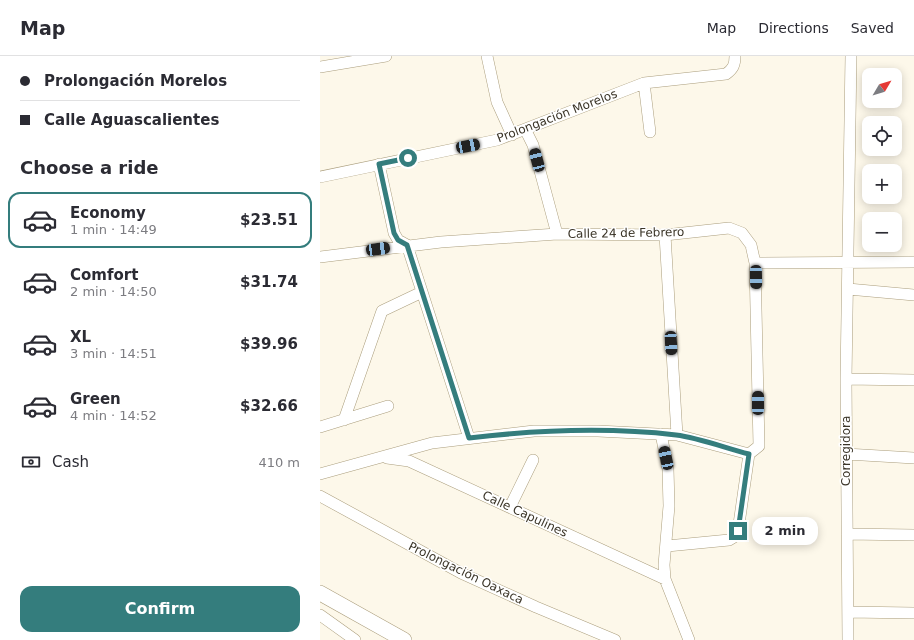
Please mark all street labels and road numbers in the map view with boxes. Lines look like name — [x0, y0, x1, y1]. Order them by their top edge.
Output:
street label: Prolongación Morelos — [495, 87, 619, 145]
street label: Calle 24 de Febrero — [567, 225, 685, 241]
street label: Corregidora — [839, 416, 853, 486]
street label: Calle Capulines — [480, 488, 570, 540]
street label: Prolongación Oaxaca — [406, 539, 526, 607]

